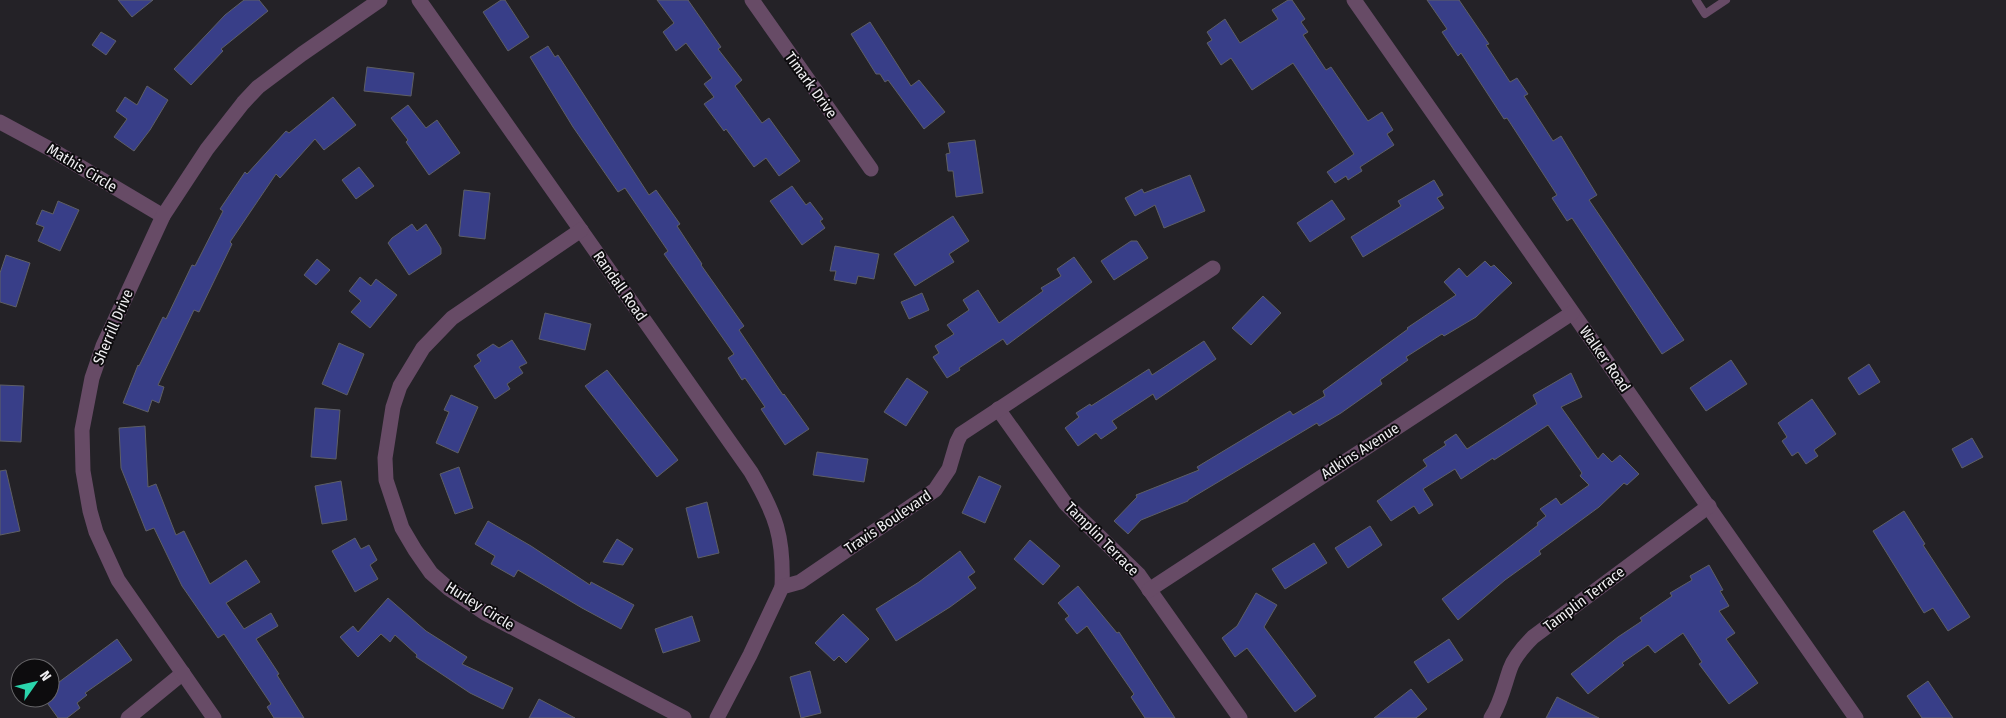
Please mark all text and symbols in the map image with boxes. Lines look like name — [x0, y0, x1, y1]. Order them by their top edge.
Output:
street label: Timark Drive — [781, 49, 841, 121]
street label: Mathis Circle — [44, 140, 120, 196]
street label: Randall Road — [589, 248, 651, 324]
street label: Sherrill Drive — [89, 287, 137, 367]
street label: Walker Road — [1576, 323, 1634, 395]
street label: Adkins Avenue — [1318, 419, 1402, 483]
street label: Travis Boulevard — [841, 486, 935, 558]
street label: Tamplin Terrace — [1061, 498, 1143, 580]
street label: Tamplin Terrace — [1540, 563, 1628, 635]
street label: Hurley Circle — [442, 578, 518, 634]
north arrow — [10, 658, 60, 708]
text: N — [36, 668, 55, 684]

